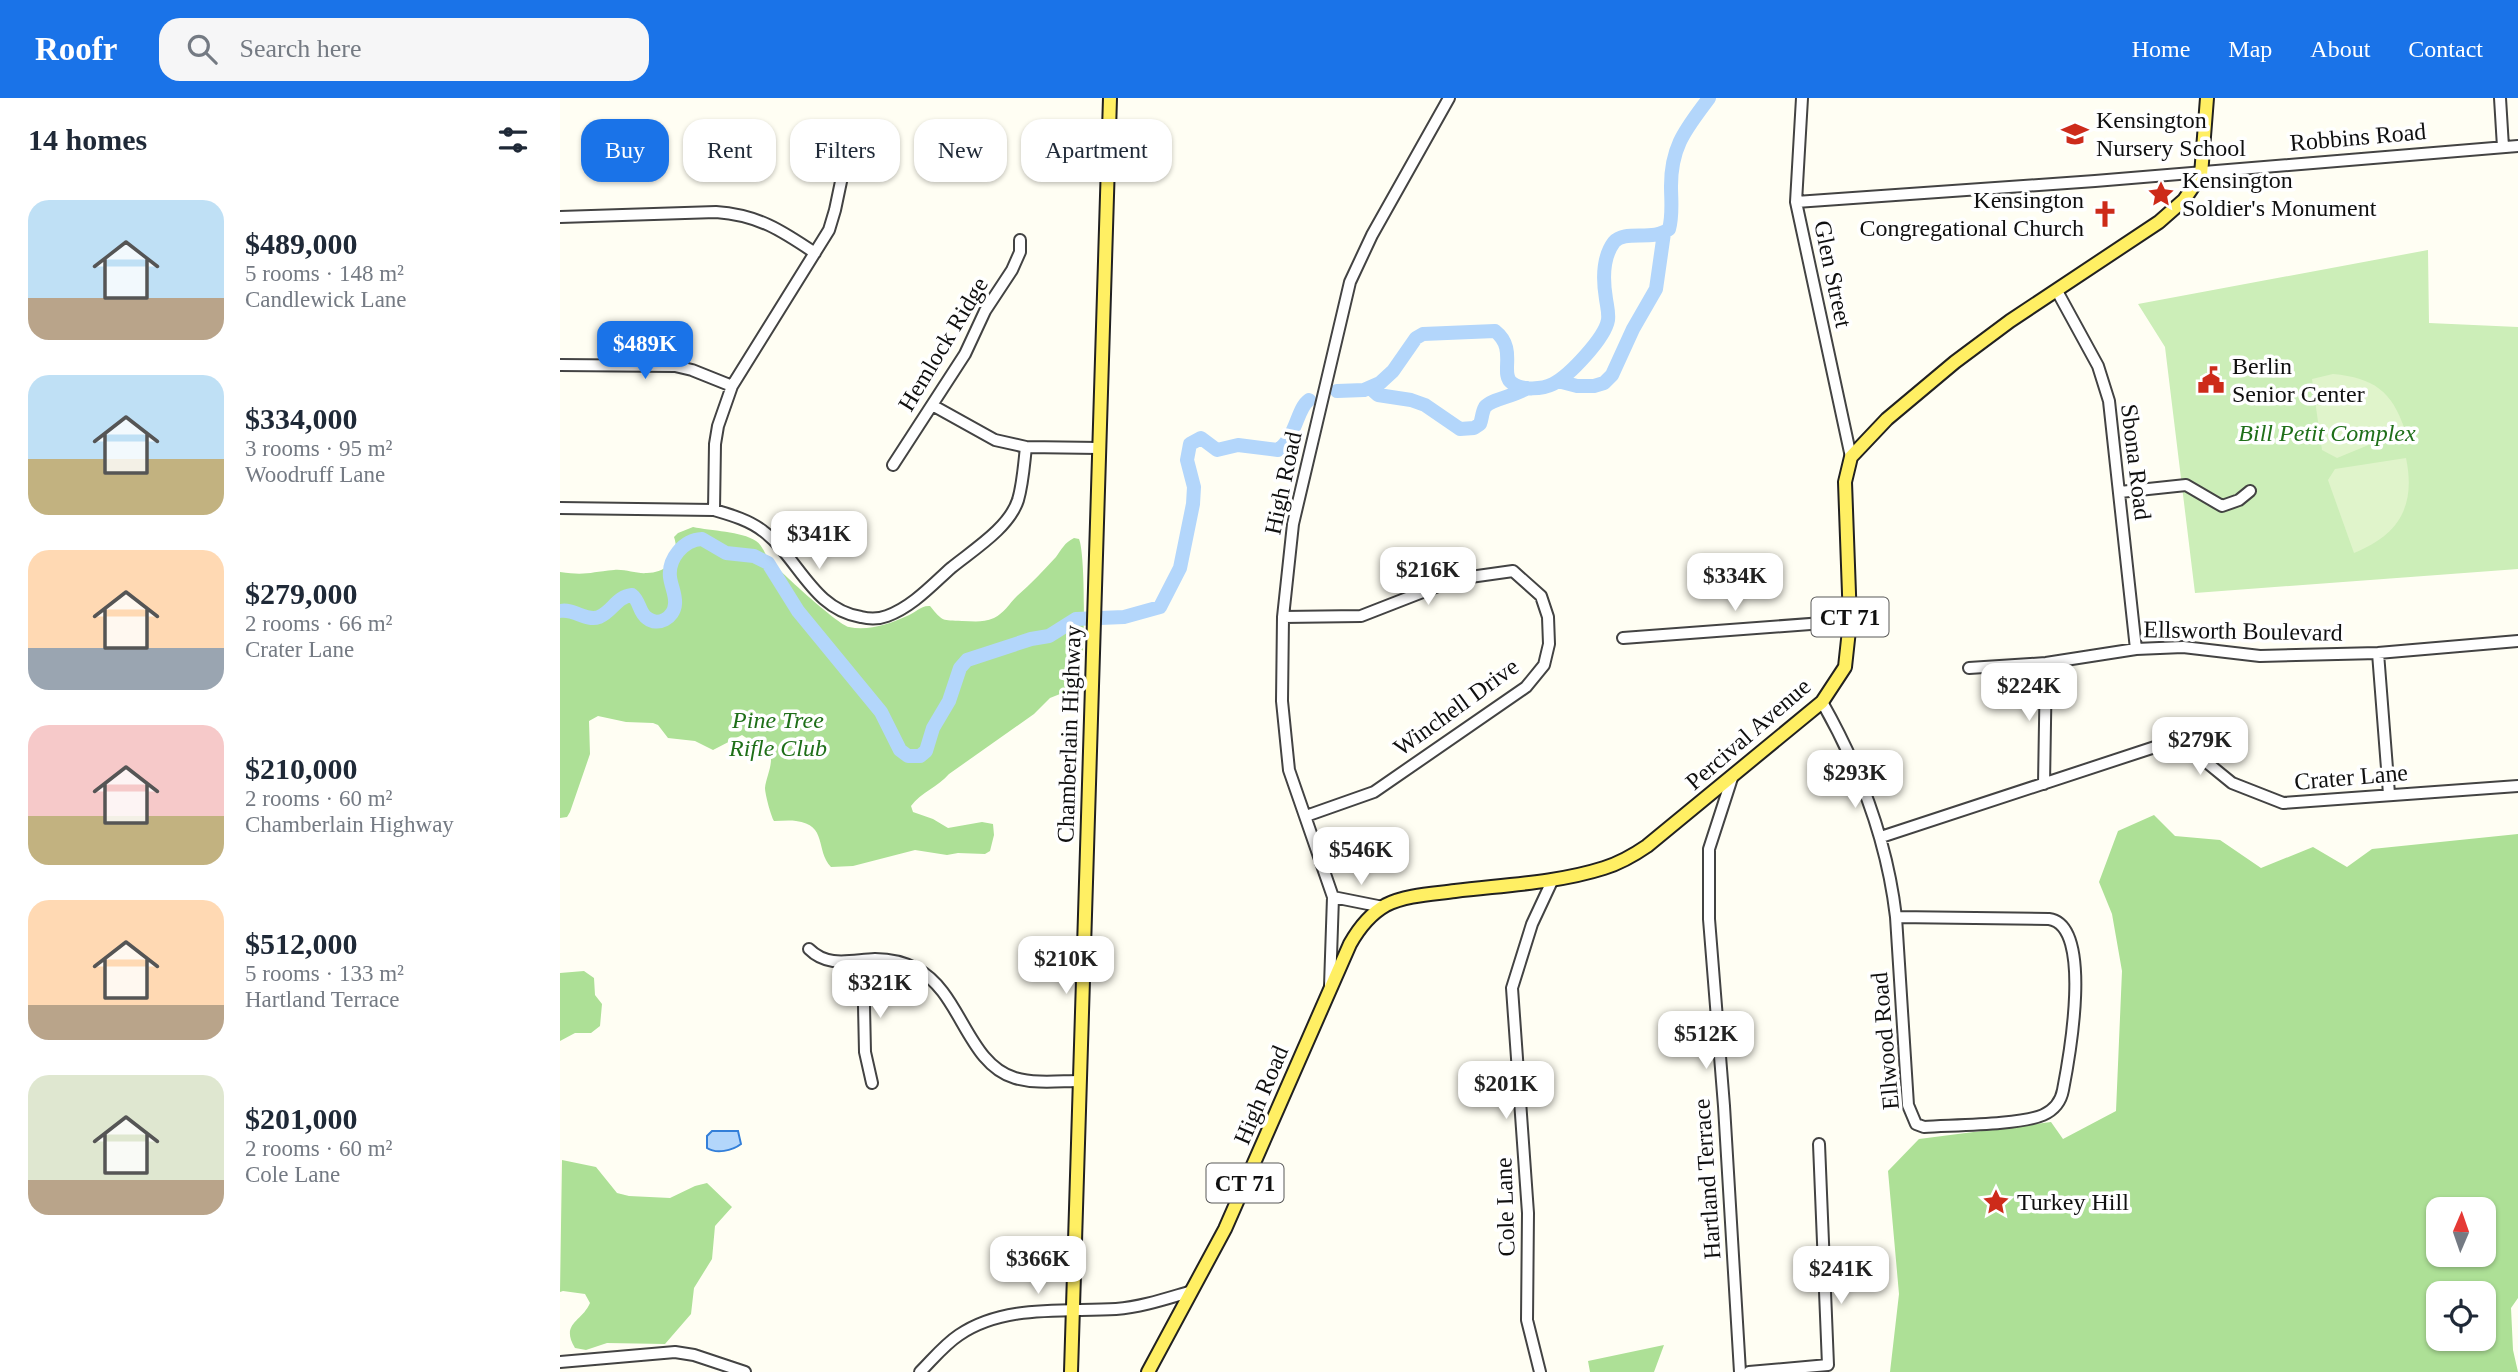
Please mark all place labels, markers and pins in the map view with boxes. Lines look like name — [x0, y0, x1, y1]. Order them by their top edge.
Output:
place label: Kensington Nursery School — [2096, 107, 2246, 161]
school or university icon: Kensington Nursery School — [2060, 119, 2090, 149]
place label: Kensington Soldier's Monument — [2182, 167, 2377, 221]
place icon: Kensington Soldier's Monument — [2146, 179, 2176, 209]
place label: Kensington Congregational Church — [1859, 187, 2084, 241]
church icon: Kensington Congregational Church — [2090, 199, 2120, 229]
pin: $489K — [596, 322, 694, 381]
place label: Berlin Senior Center — [2232, 353, 2365, 407]
public building icon: Berlin Senior Center — [2196, 365, 2226, 395]
pin: $341K — [770, 512, 868, 571]
pin: $216K — [1379, 547, 1477, 607]
pin: $334K — [1686, 554, 1784, 613]
pin: $224K — [1980, 664, 2078, 723]
pin: $279K — [2151, 718, 2249, 777]
pin: $293K — [1806, 750, 1904, 810]
pin: $546K — [1312, 828, 1410, 887]
pin: $210K — [1017, 936, 1115, 996]
pin: $321K — [831, 960, 929, 1020]
pin: $512K — [1657, 1012, 1755, 1071]
pin: $201K — [1457, 1062, 1555, 1121]
place icon: Turkey Hill — [1981, 1187, 2011, 1217]
place label: Turkey Hill — [2017, 1189, 2129, 1215]
pin: $366K — [989, 1236, 1087, 1296]
pin: $241K — [1792, 1246, 1890, 1306]

